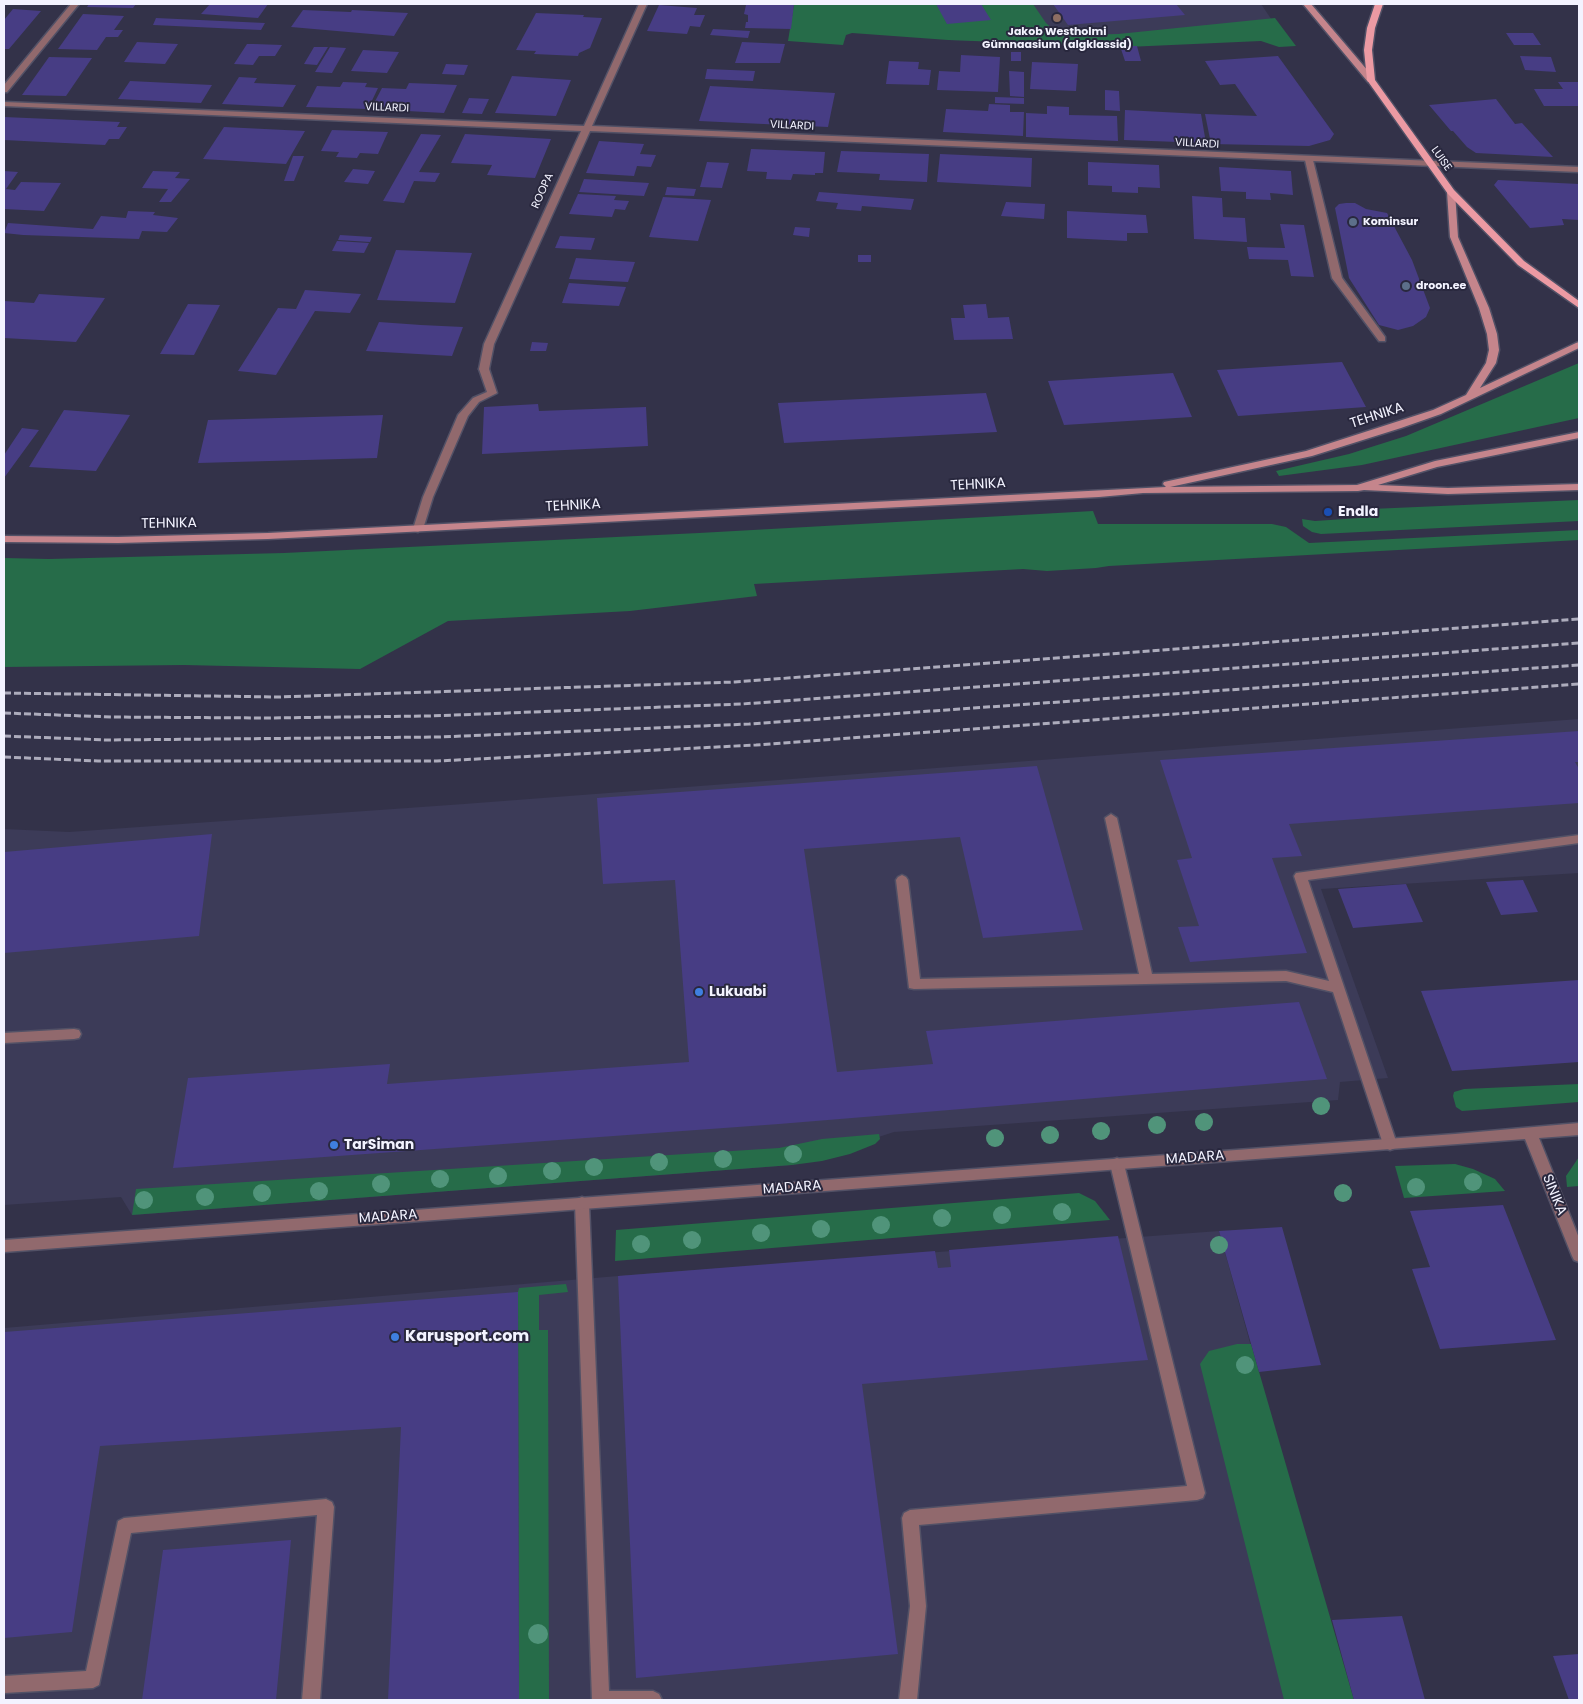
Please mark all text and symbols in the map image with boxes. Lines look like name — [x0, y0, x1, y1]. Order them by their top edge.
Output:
marker: Jakob Westholmi Gümnaasium (algklassid) — [1051, 12, 1063, 24]
place label: Jakob Westholmi Gümnaasium (algklassid) — [982, 25, 1132, 51]
street label: VILLARDI — [365, 101, 409, 115]
street label: VILLARDI — [770, 118, 814, 134]
street label: VILLARDI — [1175, 136, 1219, 152]
street label: LUISE — [1428, 144, 1454, 174]
street label: ROOPA — [529, 171, 557, 211]
place label: Kominsur — [1363, 215, 1418, 229]
marker: Kominsur — [1347, 216, 1359, 228]
place label: droon.ee — [1416, 279, 1466, 293]
marker: droon.ee — [1400, 280, 1412, 292]
street label: TEHNIKA — [1348, 399, 1406, 433]
street label: TEHNIKA — [950, 475, 1006, 495]
street label: TEHNIKA — [545, 496, 601, 516]
place label: Endla — [1338, 504, 1378, 520]
marker: Endla — [1322, 506, 1334, 518]
street label: TEHNIKA — [141, 515, 197, 533]
place label: Lukuabi — [709, 984, 766, 1000]
marker: Lukuabi — [693, 986, 705, 998]
place label: TarSiman — [344, 1137, 414, 1153]
marker: TarSiman — [328, 1139, 340, 1151]
street label: MADARA — [1165, 1148, 1225, 1168]
street label: SINIKA — [1538, 1172, 1570, 1218]
street label: MADARA — [762, 1178, 822, 1198]
street label: MADARA — [358, 1207, 418, 1227]
place label: Karusport.com — [405, 1327, 529, 1347]
marker: Karusport.com — [389, 1331, 401, 1343]

